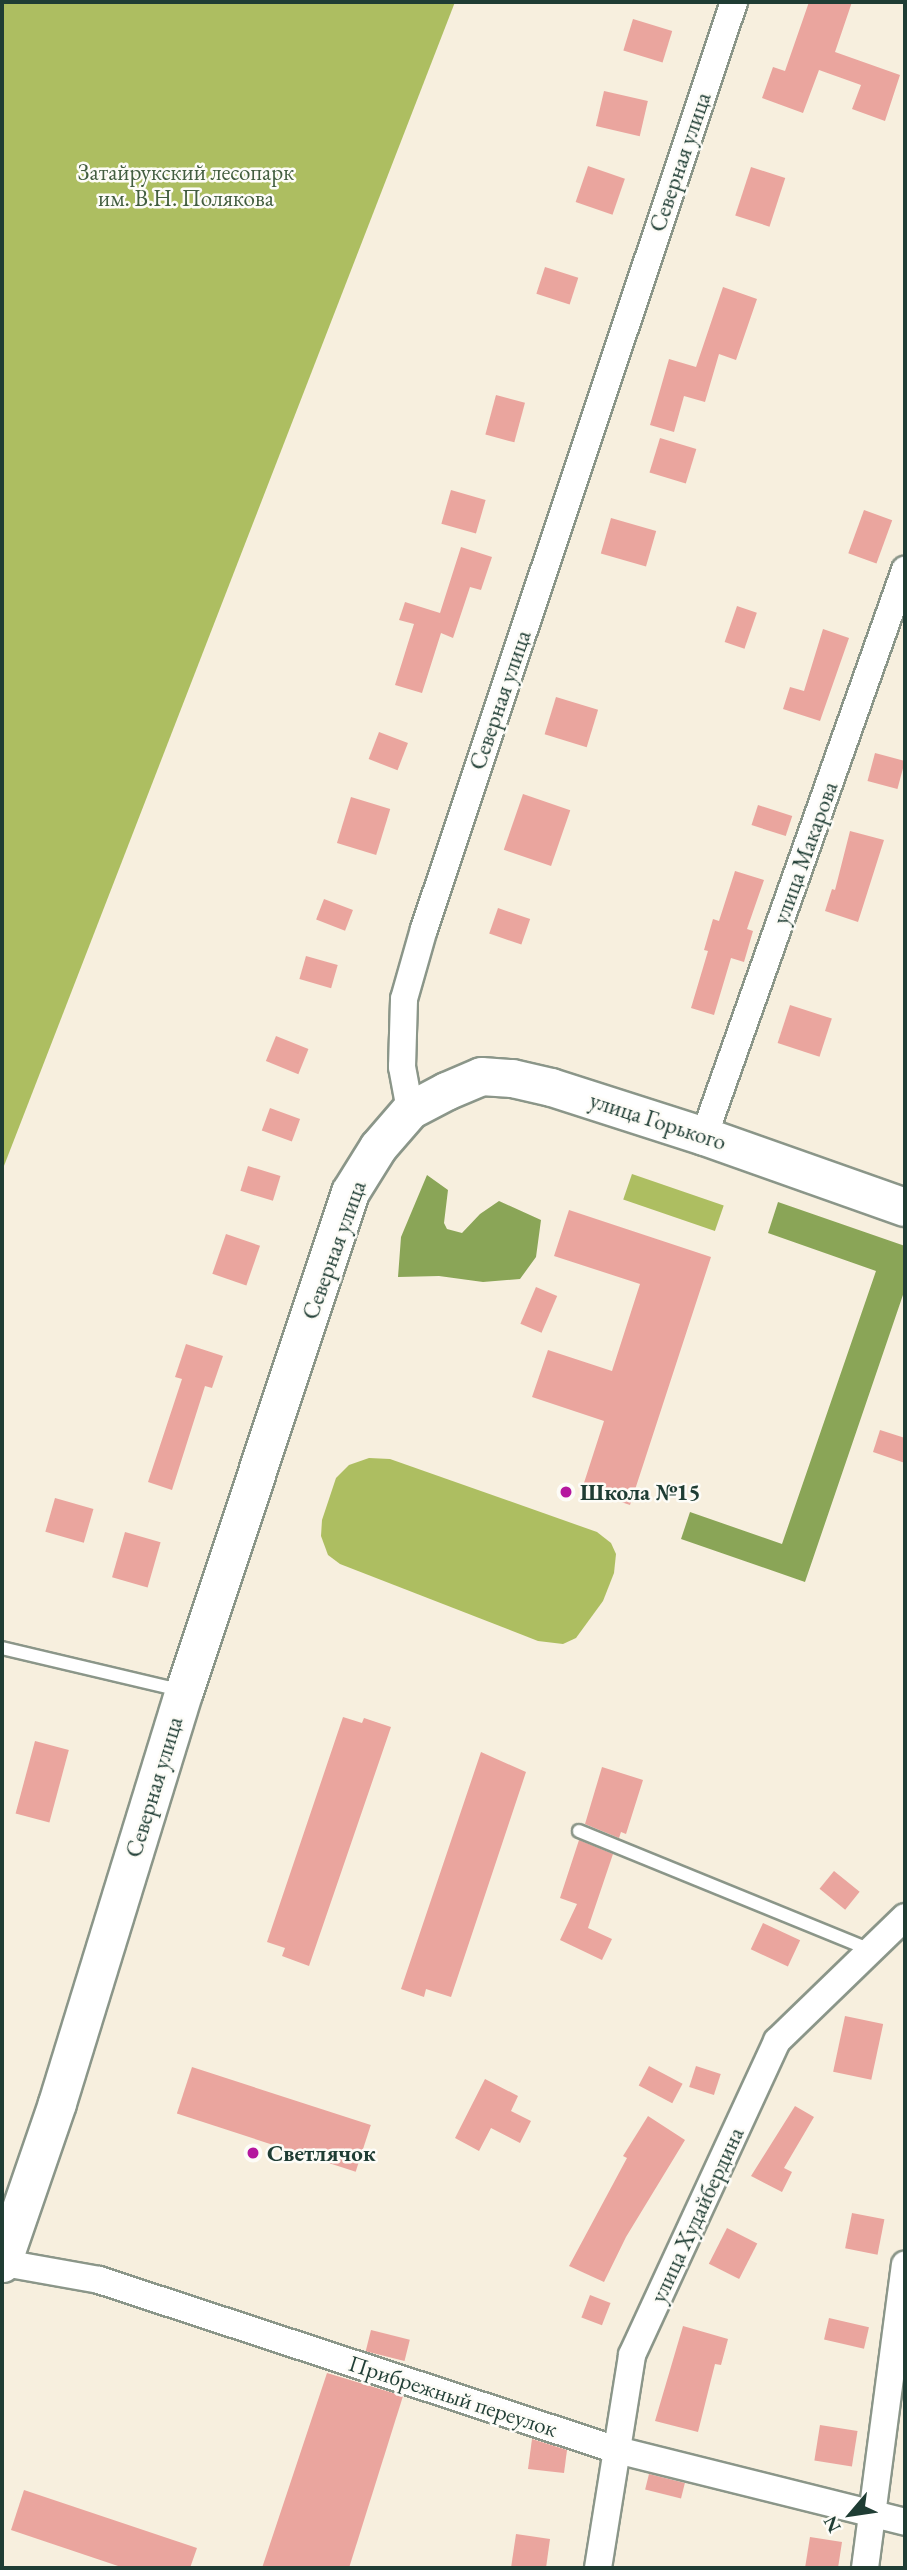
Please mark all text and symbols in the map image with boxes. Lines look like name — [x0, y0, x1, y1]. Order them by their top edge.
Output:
street label: Северная улица — [643, 89, 717, 235]
park label: Затайрукский лесопарк им. В.Н. Полякова — [78, 158, 294, 212]
street label: Северная улица — [463, 627, 537, 773]
street label: улица Макарова — [766, 778, 844, 928]
street label: улица Горького — [586, 1086, 730, 1156]
street label: Северная улица — [296, 1177, 372, 1323]
place label: Школа №15 — [580, 1478, 701, 1506]
marker: Школа №15 — [558, 1484, 574, 1500]
street label: Северная улица — [120, 1713, 188, 1861]
street label: улица Худайбердина — [644, 2123, 750, 2307]
place label: Светлячок — [267, 2139, 376, 2167]
marker: Светлячок — [245, 2145, 261, 2161]
street label: Прибрежный переулок — [345, 2349, 561, 2443]
north arrow — [816, 2479, 886, 2549]
text: N — [818, 2512, 847, 2537]

